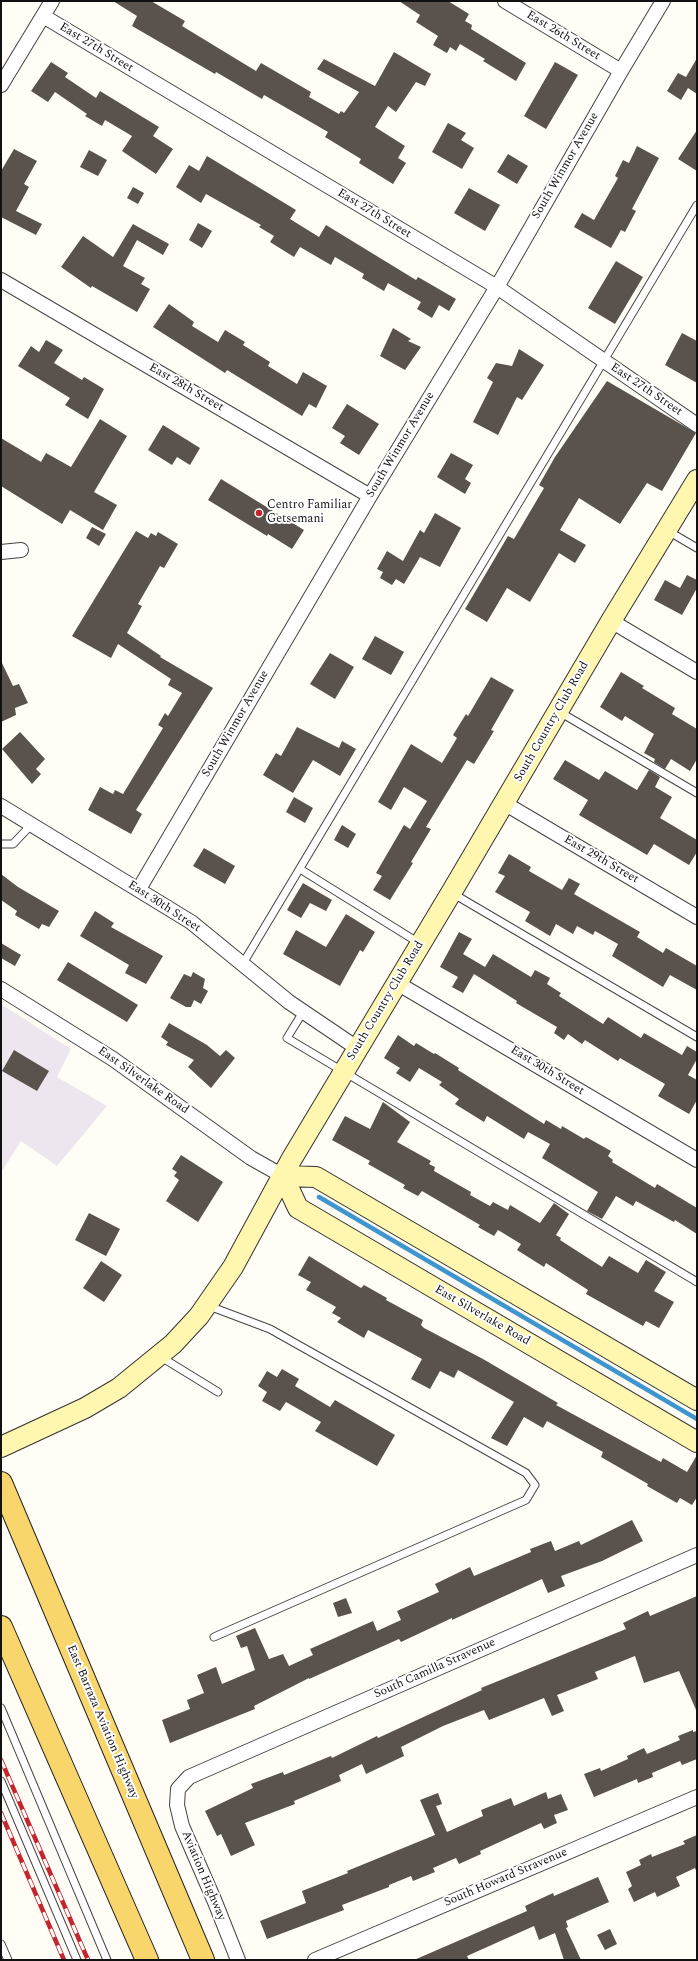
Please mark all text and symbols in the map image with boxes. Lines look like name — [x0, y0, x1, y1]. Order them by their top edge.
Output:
street label: East 26th Street — [523, 8, 603, 64]
street label: East 27th Street — [56, 20, 136, 76]
street label: South Winmor Avenue — [530, 110, 602, 222]
street label: East 27th Street — [334, 186, 414, 242]
street label: East 28th Street — [146, 361, 226, 415]
street label: East 27th Street — [607, 361, 685, 419]
street label: South Winmor Avenue — [364, 390, 438, 500]
place label: Centro Familiar Getsemani — [267, 499, 352, 527]
marker: Centro Familiar Getsemani — [254, 508, 264, 518]
street label: South Country Club Road — [512, 659, 592, 785]
street label: South Winmor Avenue — [200, 668, 272, 780]
street label: East 29th Street — [561, 833, 641, 887]
street label: East 30th Street — [125, 878, 203, 936]
street label: South Country Club Road — [345, 939, 427, 1063]
street label: East 30th Street — [507, 1043, 587, 1099]
street label: East Silverlake Road — [95, 1044, 191, 1118]
street label: East Silverlake Road — [432, 1283, 532, 1349]
street label: South Camilla Stravenue — [372, 1636, 498, 1702]
street label: East Barraza Aviation Highway — [63, 1643, 141, 1801]
street label: Aviation Highway — [178, 1829, 228, 1923]
street label: South Howard Stravenue — [442, 1846, 570, 1910]

